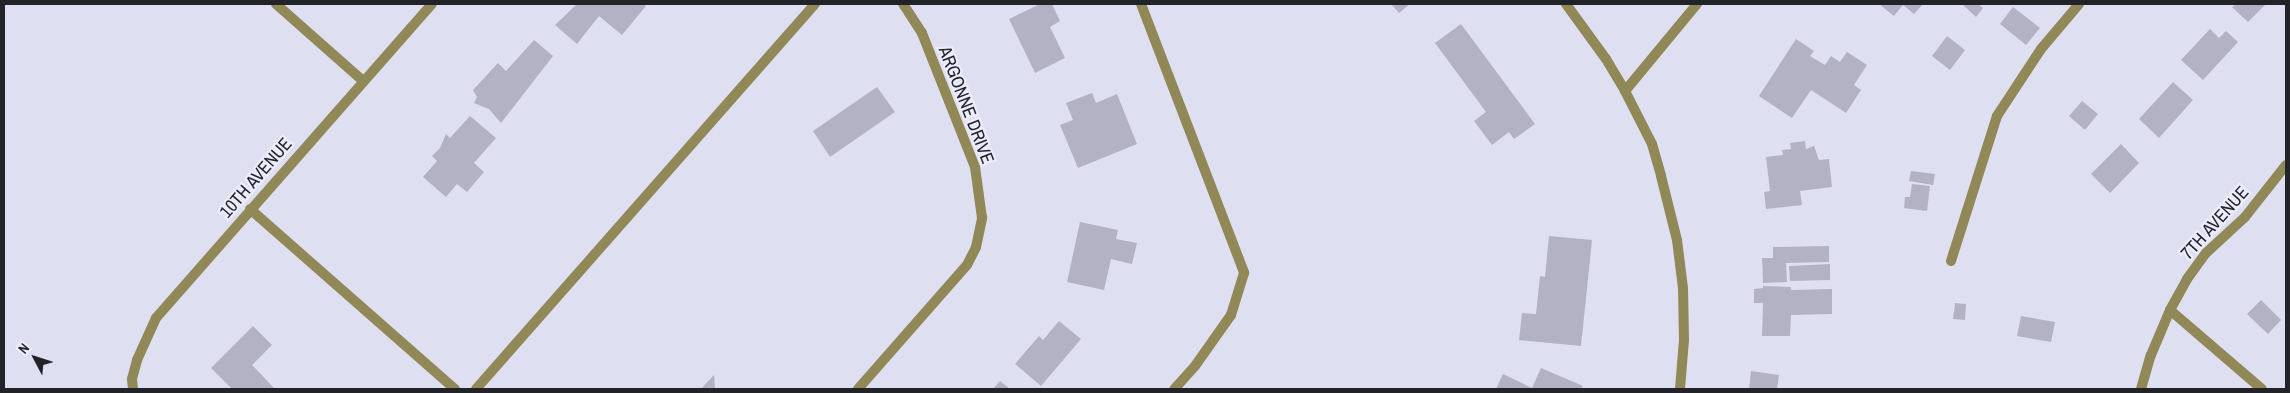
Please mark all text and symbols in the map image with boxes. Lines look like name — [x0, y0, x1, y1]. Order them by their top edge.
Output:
street label: ARGONNE DRIVE — [934, 43, 998, 167]
street label: 10TH AVENUE — [215, 133, 297, 223]
street label: 7TH AVENUE — [2176, 182, 2254, 264]
north arrow — [10, 333, 60, 383]
text: N — [14, 339, 33, 357]

